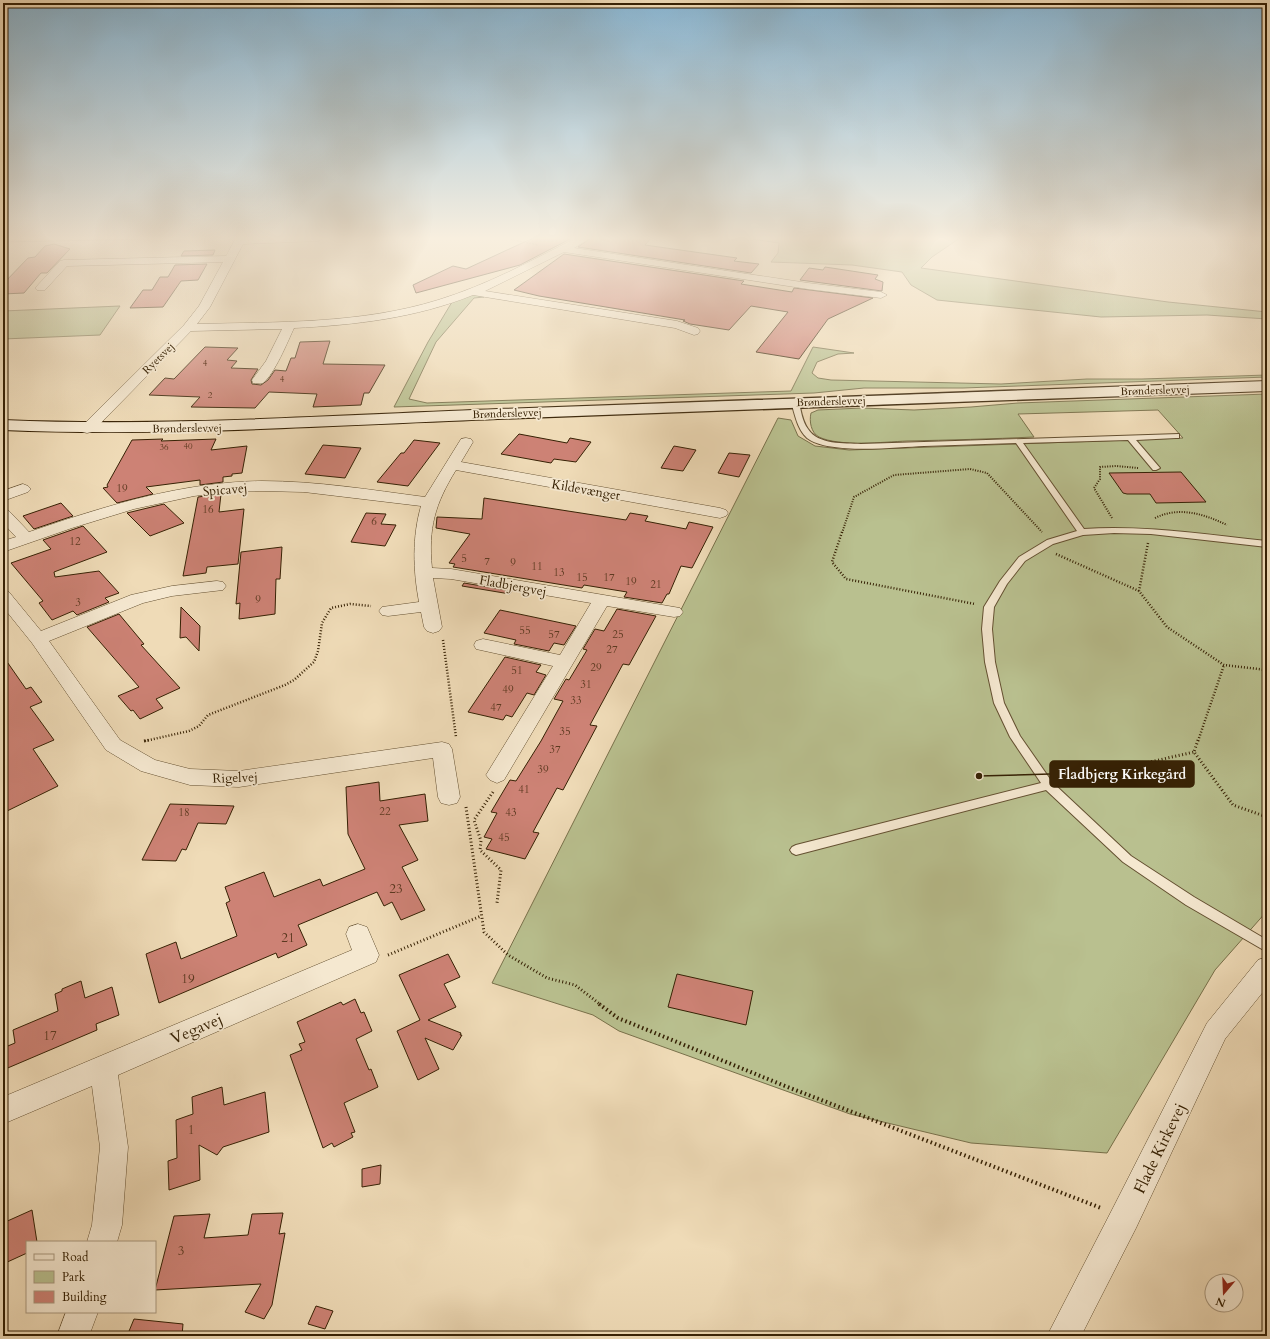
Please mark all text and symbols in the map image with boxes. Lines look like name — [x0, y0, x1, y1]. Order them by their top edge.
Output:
street label: Ryetsvej — [139, 339, 178, 378]
house number: 4 — [203, 357, 208, 369]
house number: 4 — [280, 373, 285, 385]
street label: Brønderslevvej — [1120, 382, 1190, 399]
house number: 2 — [208, 389, 213, 401]
street label: Brønderslevvej — [796, 393, 866, 410]
street label: Brønderslevvej — [472, 405, 542, 422]
street label: Brønderslevvej — [152, 420, 222, 437]
house number: 40 — [183, 440, 193, 452]
house number: 36 — [159, 441, 169, 453]
street label: Kildevænget — [550, 475, 622, 505]
street label: Spicavej — [202, 479, 248, 501]
house number: 19 — [116, 481, 128, 496]
house number: 16 — [202, 502, 214, 517]
house number: 6 — [371, 514, 377, 529]
house number: 12 — [69, 534, 81, 549]
house number: 5 — [461, 551, 467, 566]
house number: 7 — [484, 554, 490, 569]
house number: 9 — [510, 555, 516, 570]
house number: 11 — [531, 559, 543, 574]
house number: 13 — [553, 565, 565, 580]
house number: 15 — [576, 570, 588, 585]
house number: 17 — [603, 570, 615, 585]
street label: Fladbjergvej — [478, 571, 548, 601]
house number: 19 — [625, 574, 637, 589]
house number: 21 — [650, 577, 662, 592]
house number: 9 — [255, 592, 261, 607]
house number: 3 — [75, 595, 81, 610]
house number: 55 — [519, 623, 531, 638]
house number: 57 — [548, 627, 560, 642]
house number: 25 — [612, 627, 624, 642]
house number: 27 — [606, 642, 618, 657]
house number: 29 — [590, 660, 602, 675]
house number: 51 — [511, 663, 523, 678]
house number: 31 — [580, 677, 592, 692]
house number: 49 — [502, 682, 514, 697]
house number: 33 — [570, 693, 582, 708]
house number: 47 — [490, 700, 502, 715]
house number: 35 — [559, 724, 571, 739]
house number: 37 — [549, 742, 561, 757]
callout: Fladbjerg Kirkegård — [1050, 761, 1194, 787]
house number: 39 — [537, 762, 549, 777]
text: Fladbjerg Kirkegård — [1058, 765, 1186, 784]
street label: Rigelvej — [212, 768, 258, 788]
house number: 41 — [518, 782, 530, 797]
house number: 22 — [379, 804, 391, 819]
house number: 18 — [178, 805, 190, 820]
house number: 43 — [505, 805, 517, 820]
house number: 45 — [498, 830, 510, 845]
house number: 23 — [389, 880, 403, 898]
house number: 21 — [281, 929, 295, 947]
house number: 19 — [181, 970, 195, 988]
street label: Vegavej — [167, 1008, 226, 1050]
house number: 17 — [43, 1027, 57, 1045]
street label: Flade Kirkevej — [1129, 1100, 1191, 1197]
house number: 1 — [188, 1121, 194, 1139]
legend — [26, 1241, 156, 1313]
house number: 3 — [178, 1242, 184, 1260]
text: Road — [62, 1249, 89, 1265]
text: Park — [62, 1269, 86, 1285]
north arrow — [1204, 1273, 1244, 1313]
text: Building — [62, 1289, 107, 1305]
text: N — [1214, 1293, 1228, 1311]

